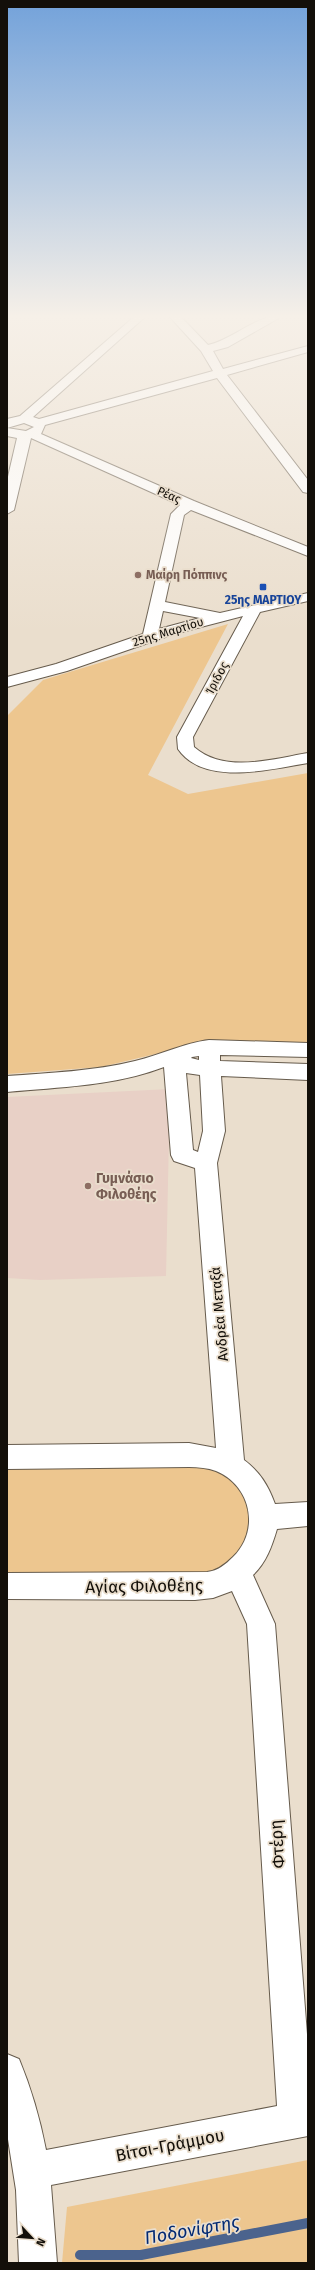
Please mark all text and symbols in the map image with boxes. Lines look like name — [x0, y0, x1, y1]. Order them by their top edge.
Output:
street label: Ρέας — [155, 484, 183, 507]
place label: Μαίρη Πόππινς — [146, 567, 228, 582]
marker: Μαίρη Πόππινς — [133, 570, 143, 580]
marker: 25ης ΜΑΡΤΙΟΥ — [258, 582, 268, 592]
place label: 25ης ΜΑΡΤΙΟΥ — [225, 593, 302, 607]
street label: 25ης Μαρτίου — [131, 615, 205, 649]
street label: Ίριδος — [203, 659, 231, 697]
place label: Γυμνάσιο Φιλοθέης — [96, 1170, 157, 1203]
marker: Γυμνάσιο Φιλοθέης — [83, 1181, 93, 1191]
street label: Ανδρέα Μεταξά — [207, 1266, 232, 1362]
street label: Αγίας Φιλοθέης — [85, 1575, 203, 1598]
street label: Φτέρη — [265, 1819, 290, 1869]
street label: Βίτσι-Γράμμου — [114, 2125, 226, 2166]
water label: Ποδονίφτης — [143, 2211, 242, 2249]
north arrow — [12, 2218, 52, 2258]
text: N — [33, 2236, 48, 2248]

